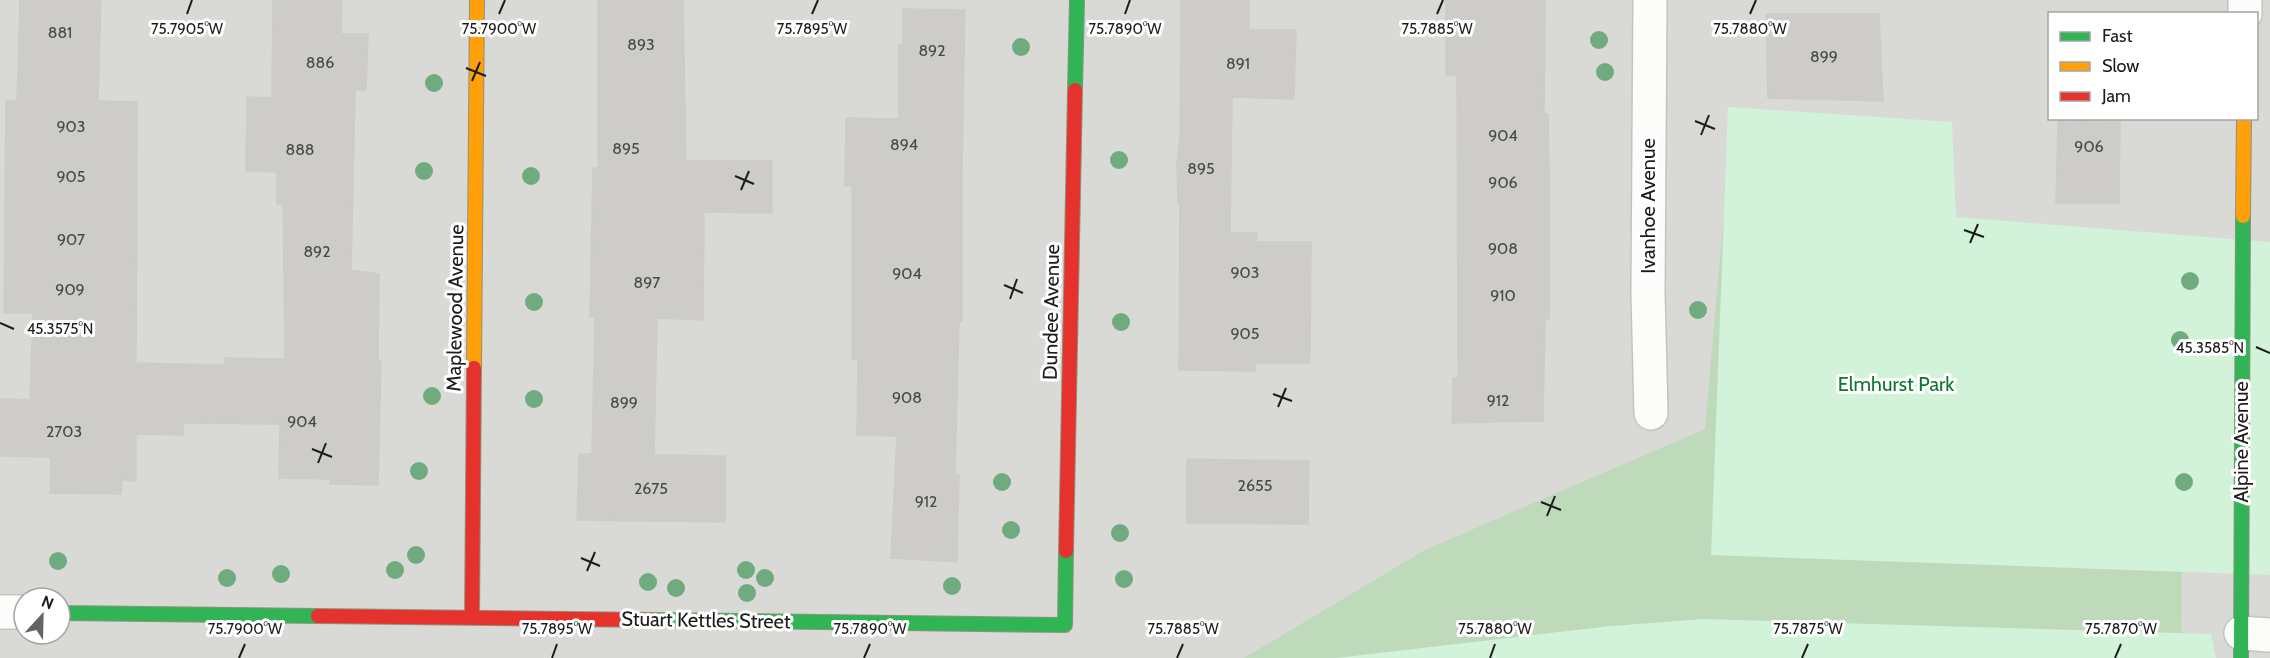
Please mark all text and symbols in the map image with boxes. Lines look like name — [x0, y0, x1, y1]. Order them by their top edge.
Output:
legend — [2048, 12, 2258, 120]
text: 75.7905°W — [151, 20, 224, 38]
text: 75.7900°W — [462, 20, 537, 38]
text: 75.7895°W — [777, 20, 848, 38]
text: 75.7890°W — [1089, 20, 1162, 38]
text: 75.7885°W — [1401, 20, 1473, 38]
text: 75.7880°W — [1713, 20, 1788, 38]
house number: 881 — [48, 23, 72, 42]
text: Fast — [2102, 25, 2133, 47]
house number: 893 — [627, 35, 655, 54]
house number: 892 — [918, 41, 946, 60]
house number: 899 — [1810, 47, 1838, 66]
house number: 886 — [306, 53, 334, 72]
house number: 891 — [1226, 54, 1250, 73]
text: Slow — [2102, 55, 2139, 77]
text: Jam — [2101, 85, 2131, 107]
house number: 903 — [57, 117, 85, 136]
house number: 904 — [1488, 126, 1518, 145]
house number: 894 — [890, 135, 918, 154]
house number: 906 — [2074, 137, 2104, 156]
street label: Ivanhoe Avenue — [1636, 138, 1660, 274]
house number: 895 — [612, 139, 640, 158]
house number: 888 — [285, 140, 315, 159]
house number: 895 — [1187, 159, 1215, 178]
house number: 905 — [57, 167, 85, 186]
house number: 906 — [1488, 173, 1518, 192]
street label: Maplewood Avenue — [442, 224, 468, 392]
house number: 907 — [57, 230, 85, 249]
house number: 908 — [1488, 239, 1518, 258]
house number: 892 — [303, 242, 331, 261]
street label: Dundee Avenue — [1038, 244, 1064, 380]
house number: 903 — [1231, 263, 1259, 282]
house number: 904 — [892, 264, 922, 283]
house number: 897 — [634, 273, 660, 292]
house number: 909 — [55, 280, 85, 299]
house number: 910 — [1490, 286, 1516, 305]
text: 45.3575°N — [27, 320, 93, 338]
house number: 905 — [1231, 324, 1259, 343]
text: 45.3585°N — [2176, 339, 2244, 357]
park label: Elmhurst Park — [1838, 372, 1954, 396]
street label: Alpine Avenue — [2229, 381, 2253, 503]
house number: 908 — [892, 388, 922, 407]
house number: 912 — [1487, 391, 1509, 410]
house number: 899 — [610, 393, 638, 412]
house number: 904 — [287, 412, 317, 431]
house number: 2703 — [46, 422, 82, 441]
house number: 2655 — [1238, 476, 1272, 495]
house number: 2675 — [634, 479, 668, 498]
house number: 912 — [915, 492, 937, 511]
north arrow — [12, 586, 72, 646]
text: N — [39, 592, 56, 613]
street label: Stuart Kettles Street — [621, 607, 791, 633]
text: 75.7900°W — [208, 620, 283, 638]
text: 75.7895°W — [522, 620, 593, 638]
text: 75.7890°W — [834, 620, 907, 638]
text: 75.7885°W — [1147, 620, 1219, 638]
text: 75.7880°W — [1458, 620, 1533, 638]
text: 75.7875°W — [1773, 620, 1844, 638]
text: 75.7870°W — [2085, 620, 2158, 638]

